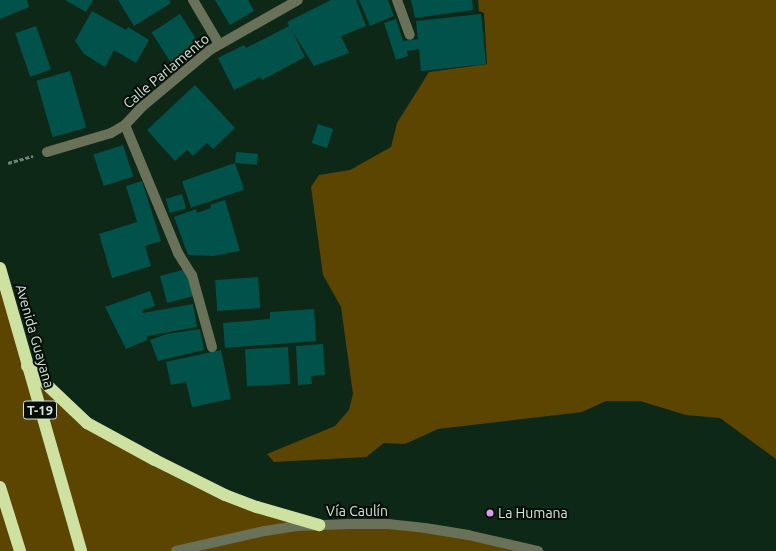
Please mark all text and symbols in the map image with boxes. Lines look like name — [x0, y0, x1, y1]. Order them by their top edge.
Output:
street label: Calle Parlamento — [120, 30, 212, 112]
street label: Avenida Guayana — [12, 282, 58, 390]
road number: T-19 — [22, 399, 58, 421]
street label: Vía Caulín — [326, 503, 388, 519]
place label: La Humana — [498, 505, 568, 521]
marker: La Humana — [485, 508, 495, 518]

